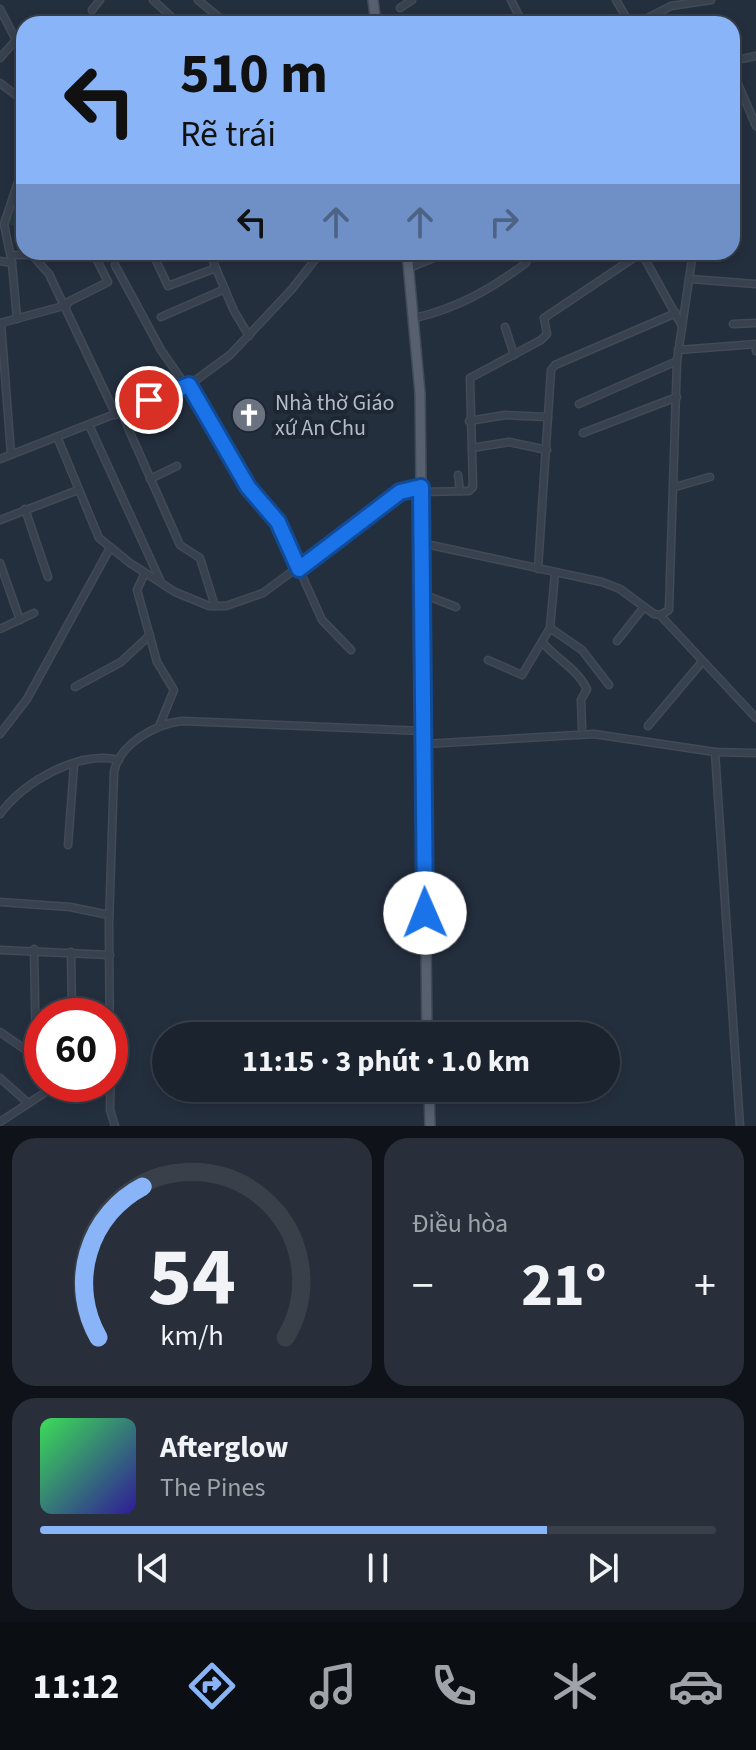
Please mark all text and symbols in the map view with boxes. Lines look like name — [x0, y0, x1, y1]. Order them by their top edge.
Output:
text: 510 m — [180, 35, 328, 114]
icon: left — [48, 48, 152, 152]
text: Rẽ trái — [180, 109, 276, 160]
icon: left — [230, 200, 274, 244]
icon: ahead — [314, 200, 358, 244]
icon: ahead — [398, 200, 442, 244]
icon: right — [482, 200, 526, 244]
pin — [115, 366, 183, 434]
icon: arrive — [127, 378, 171, 422]
place label: Nhà thờ Giáo xứ An Chu — [275, 387, 394, 444]
church icon: Nhà thờ Giáo xứ An Chu — [230, 396, 268, 434]
position arrow — [383, 871, 467, 955]
speed limit sign: 60 — [24, 998, 128, 1102]
text: 11:15 · 3 phút · 1.0 km — [242, 1040, 530, 1083]
text: Điều hòa — [412, 1205, 508, 1242]
text: 54 — [148, 1219, 236, 1337]
text: 21° — [521, 1244, 607, 1329]
text: − — [412, 1255, 434, 1318]
text: + — [694, 1255, 716, 1318]
text: km/h — [160, 1316, 224, 1356]
text: Afterglow — [160, 1426, 288, 1469]
text: The Pines — [160, 1469, 265, 1506]
icon: previous — [131, 1546, 175, 1590]
icon: pause — [356, 1546, 400, 1590]
icon: next — [581, 1546, 625, 1590]
icon: directions — [184, 1658, 240, 1714]
icon: music — [305, 1658, 361, 1714]
icon: phone — [426, 1658, 482, 1714]
icon: climate — [547, 1658, 603, 1714]
icon: car — [668, 1658, 724, 1714]
text: 11:12 — [32, 1661, 119, 1712]

